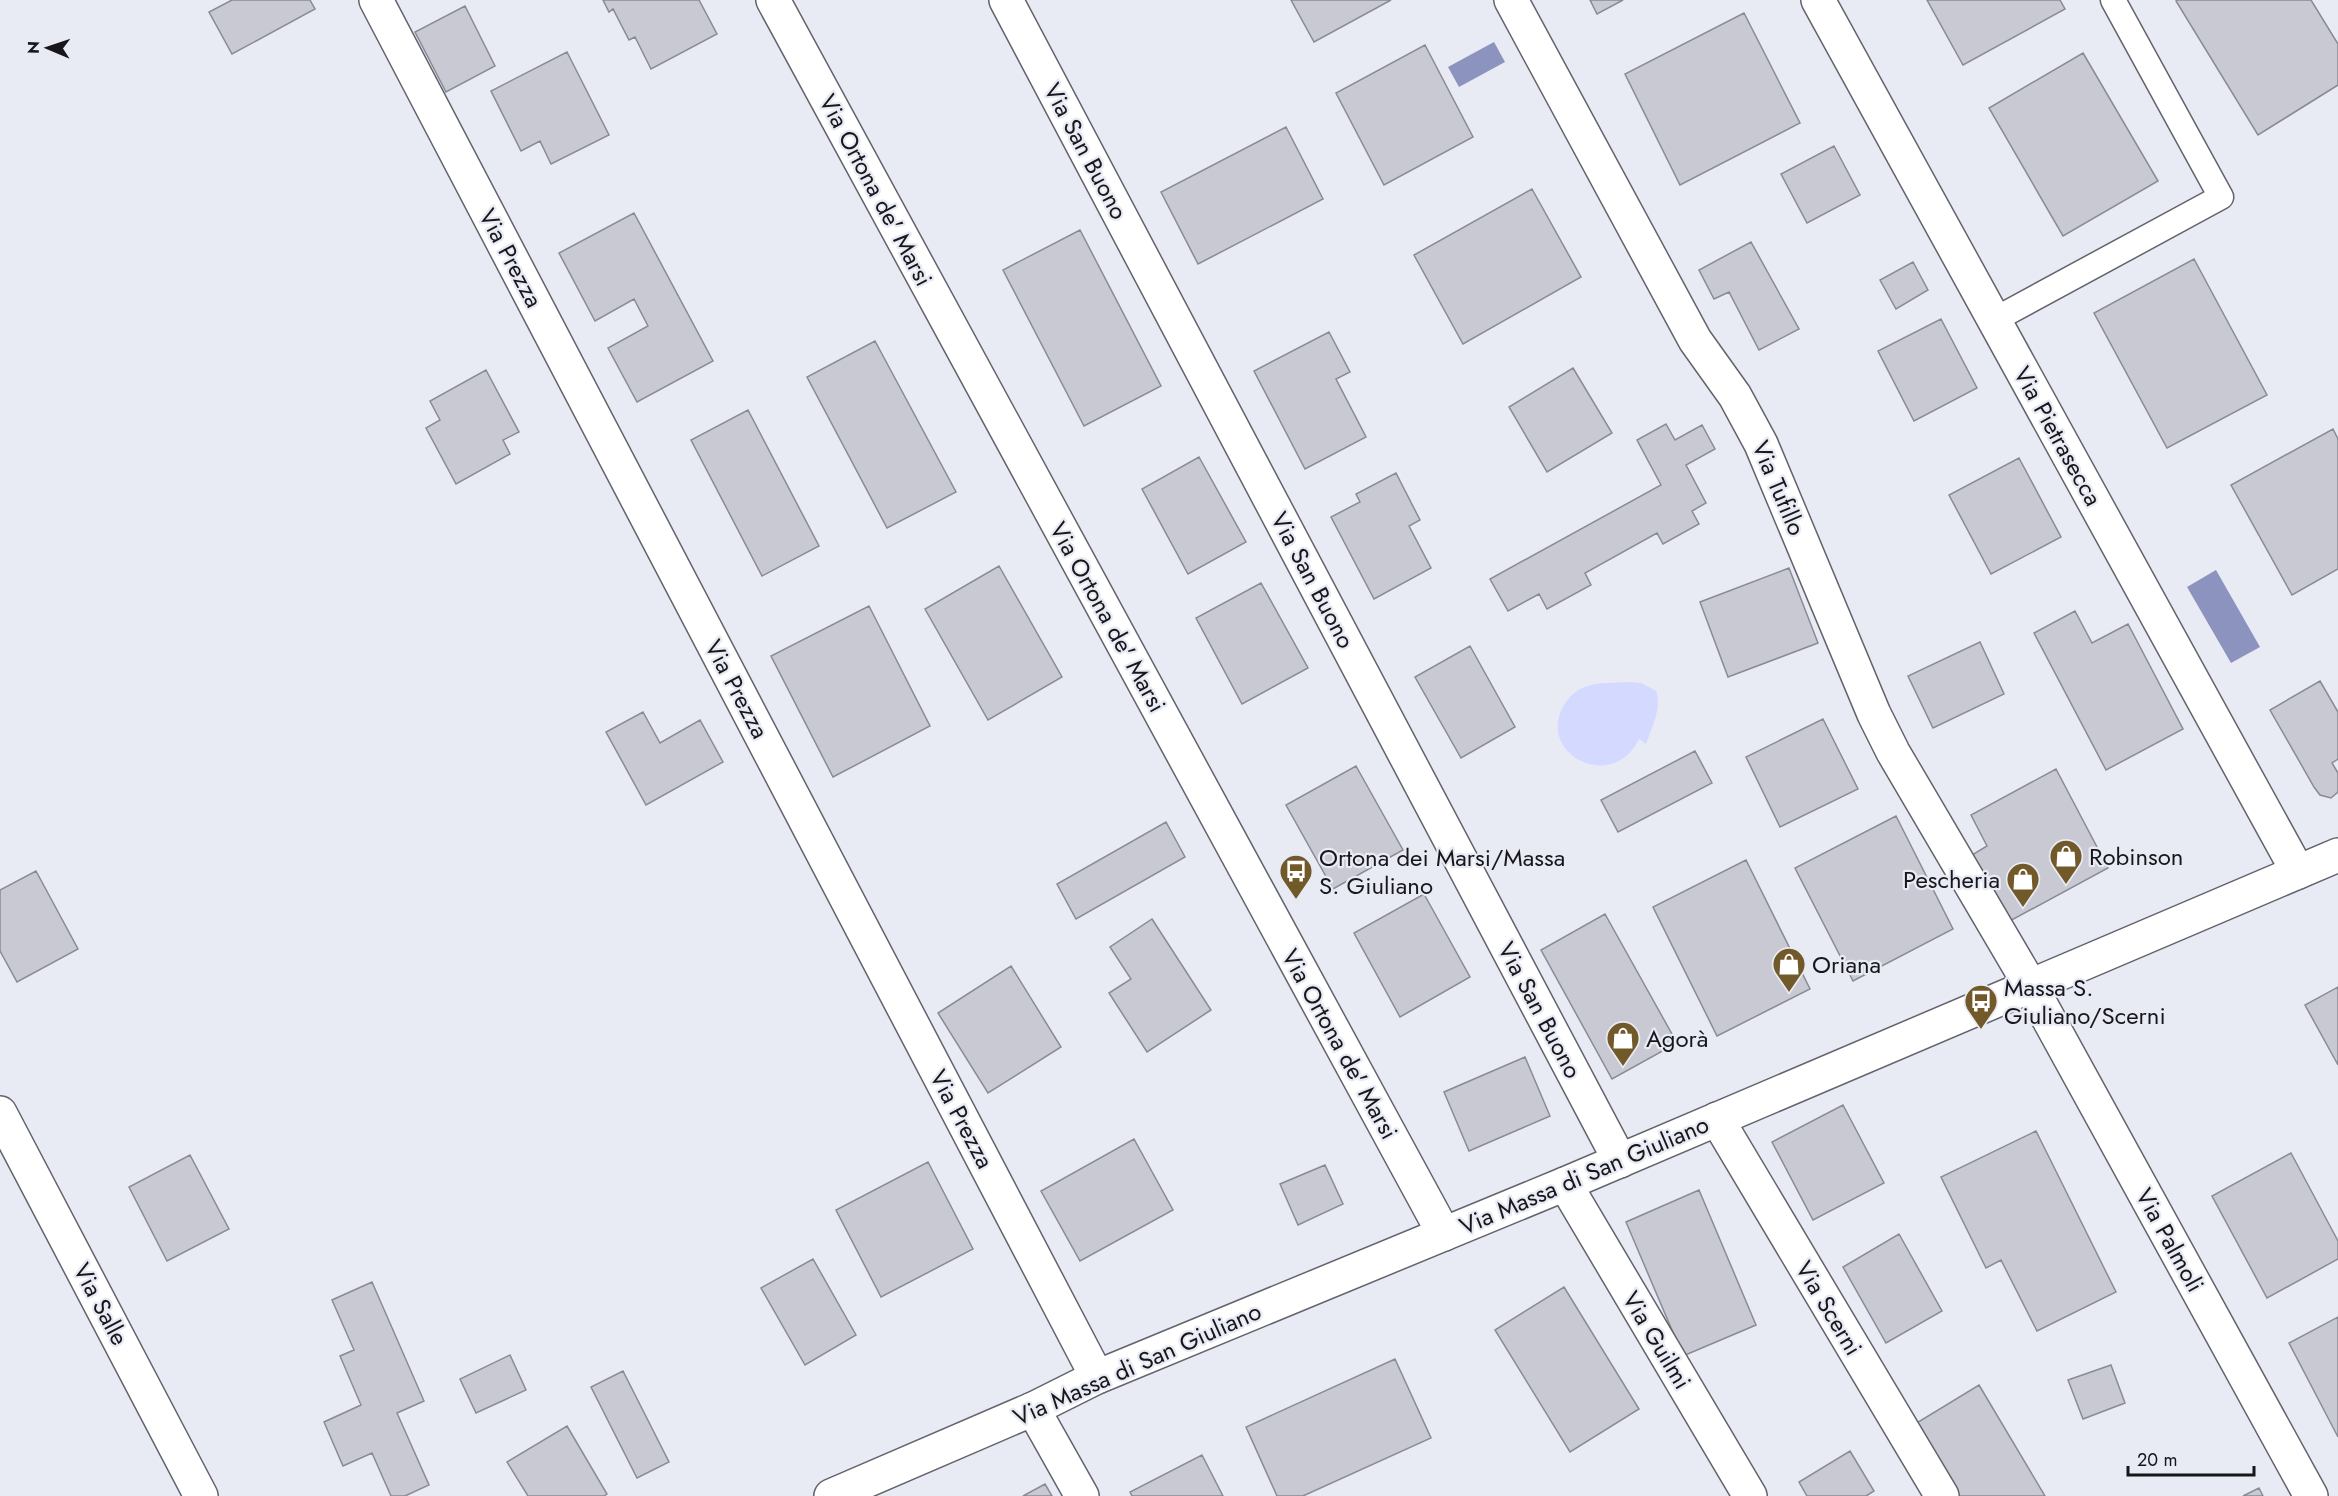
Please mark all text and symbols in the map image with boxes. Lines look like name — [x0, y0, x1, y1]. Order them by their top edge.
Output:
north arrow — [18, 18, 78, 78]
text: N — [22, 41, 45, 54]
street label: Via San Buono — [1035, 77, 1137, 225]
street label: Via Ortona de' Marsi — [811, 88, 941, 292]
street label: Via Prezza — [470, 202, 552, 314]
street label: Via Pietrasecca — [2005, 360, 2111, 512]
street label: Via Tufillo — [1743, 435, 1815, 541]
street label: Via San Buono — [1262, 506, 1364, 654]
street label: Via Ortona de' Marsi — [1041, 515, 1175, 719]
street label: Via Prezza — [696, 633, 778, 745]
shop icon: Robinson — [2048, 838, 2084, 885]
place label: Robinson — [2089, 839, 2183, 874]
place label: Ortona dei Marsi/Massa S. Giuliano — [1319, 840, 1565, 903]
bus stop icon: Ortona dei Marsi/Massa S. Giuliano — [1278, 853, 1314, 900]
shop icon: Pescheria — [2005, 861, 2041, 908]
place label: Pescheria — [1903, 862, 2000, 897]
street label: Via San Buono — [1489, 936, 1591, 1084]
street label: Via Ortona de' Marsi — [1273, 942, 1407, 1146]
shop icon: Oriana — [1771, 946, 1807, 993]
place label: Oriana — [1812, 947, 1881, 982]
place label: Massa S. Giuliano/Scerni — [2004, 970, 2166, 1033]
bus stop icon: Massa S. Giuliano/Scerni — [1963, 983, 1999, 1030]
shop icon: Agorà — [1605, 1020, 1641, 1067]
place label: Agorà — [1646, 1021, 1709, 1056]
street label: Via Prezza — [921, 1063, 1003, 1175]
street label: Via Massa di San Giuliano — [1454, 1107, 1714, 1243]
street label: Via Palmoli — [2127, 1182, 2213, 1298]
street label: Via Scerni — [1787, 1254, 1871, 1362]
street label: Via Salle — [65, 1257, 137, 1351]
street label: Via Guilmi — [1614, 1284, 1700, 1396]
street label: Via Massa di San Giuliano — [1007, 1294, 1267, 1434]
scale bar — [2128, 1439, 2254, 1477]
text: 20 m — [2137, 1447, 2177, 1473]

